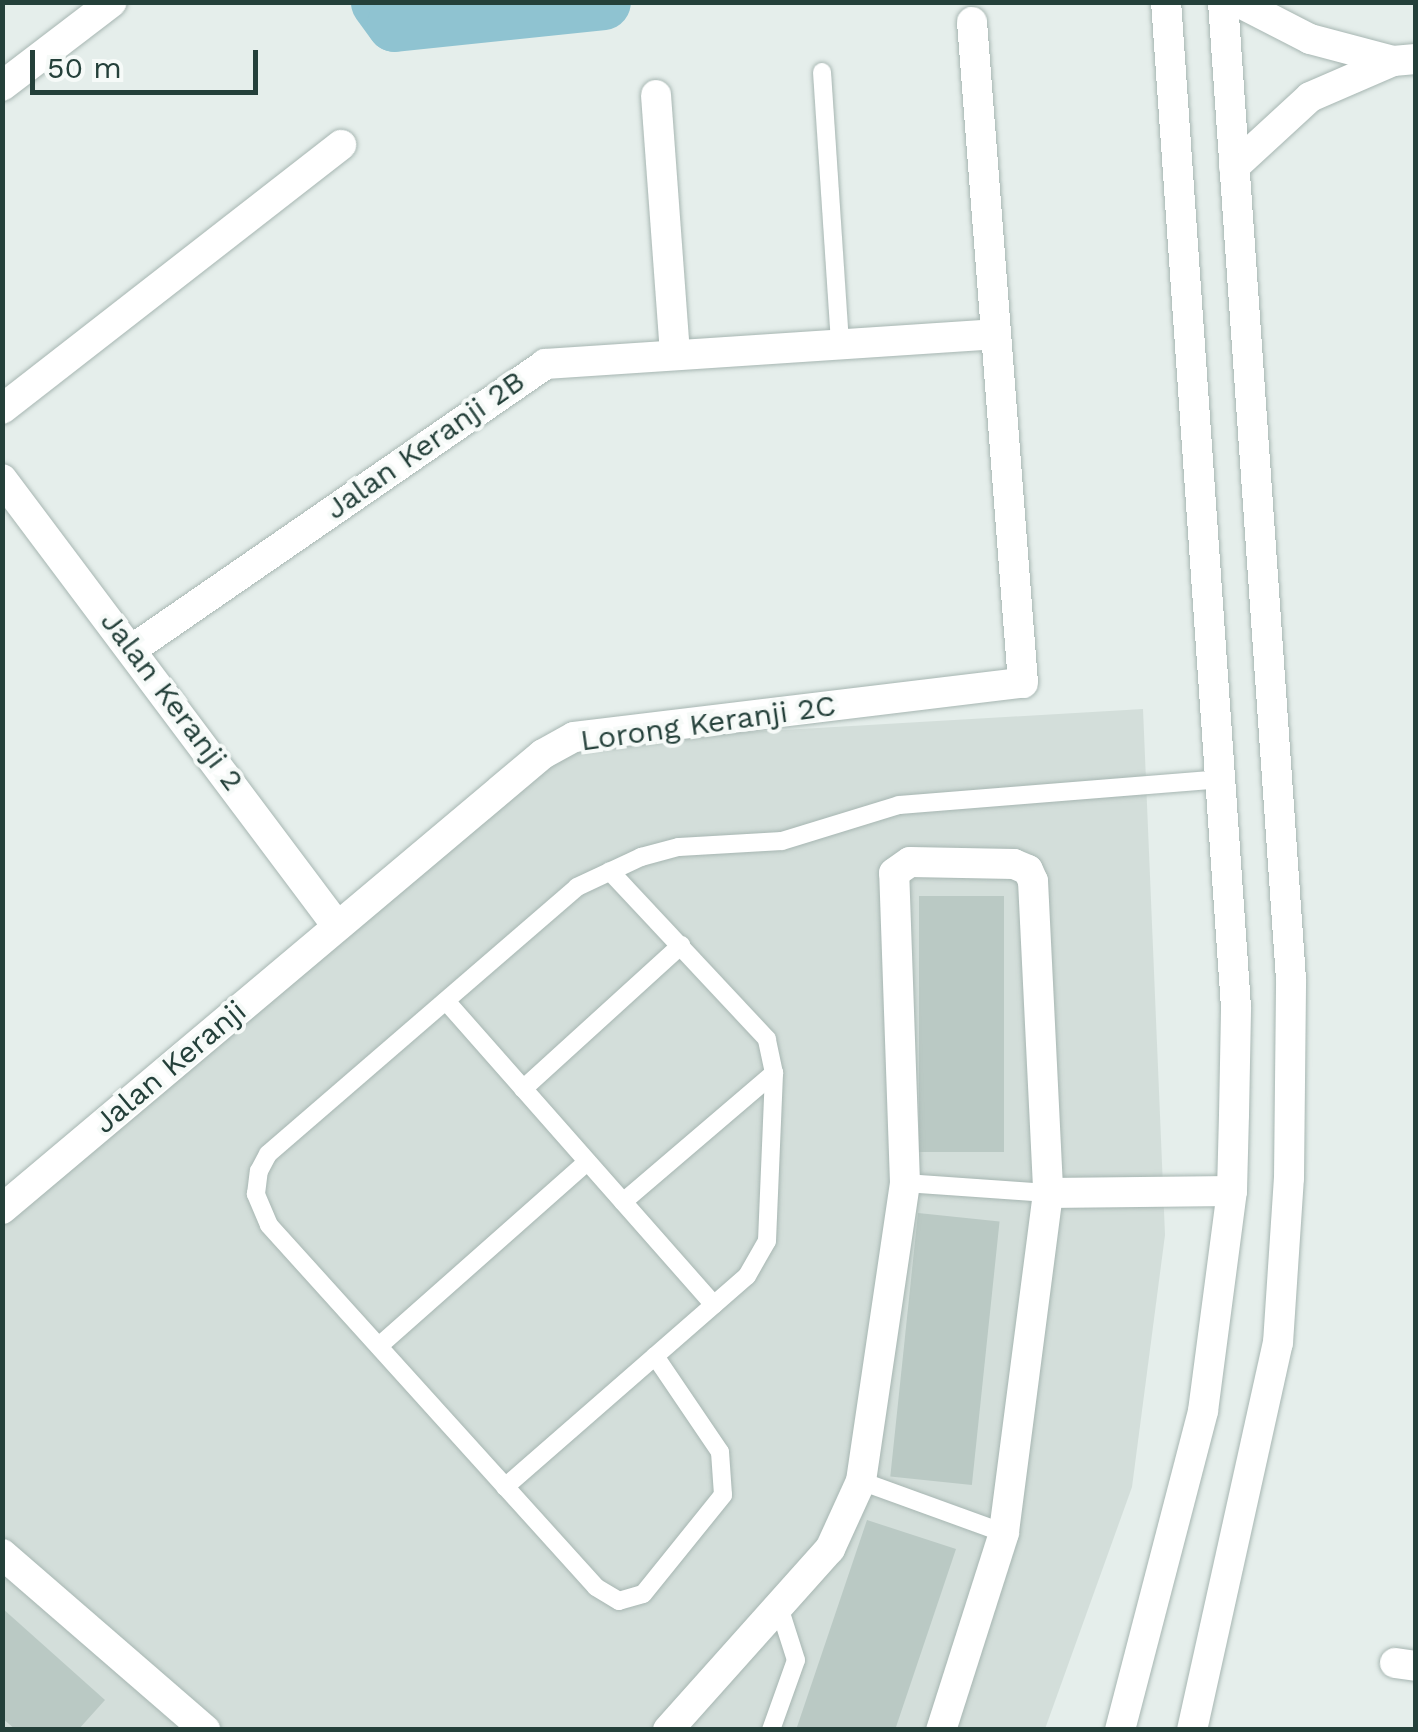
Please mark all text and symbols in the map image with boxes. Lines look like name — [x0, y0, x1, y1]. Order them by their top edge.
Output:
scale bar — [35, 30, 262, 92]
text: 50 m — [47, 50, 122, 85]
street label: Jalan Keranji 2B — [319, 363, 531, 527]
street label: Jalan Keranji 2 — [93, 604, 251, 798]
street label: Lorong Keranji 2C — [578, 687, 838, 759]
street label: Jalan Keranji — [87, 993, 253, 1141]

